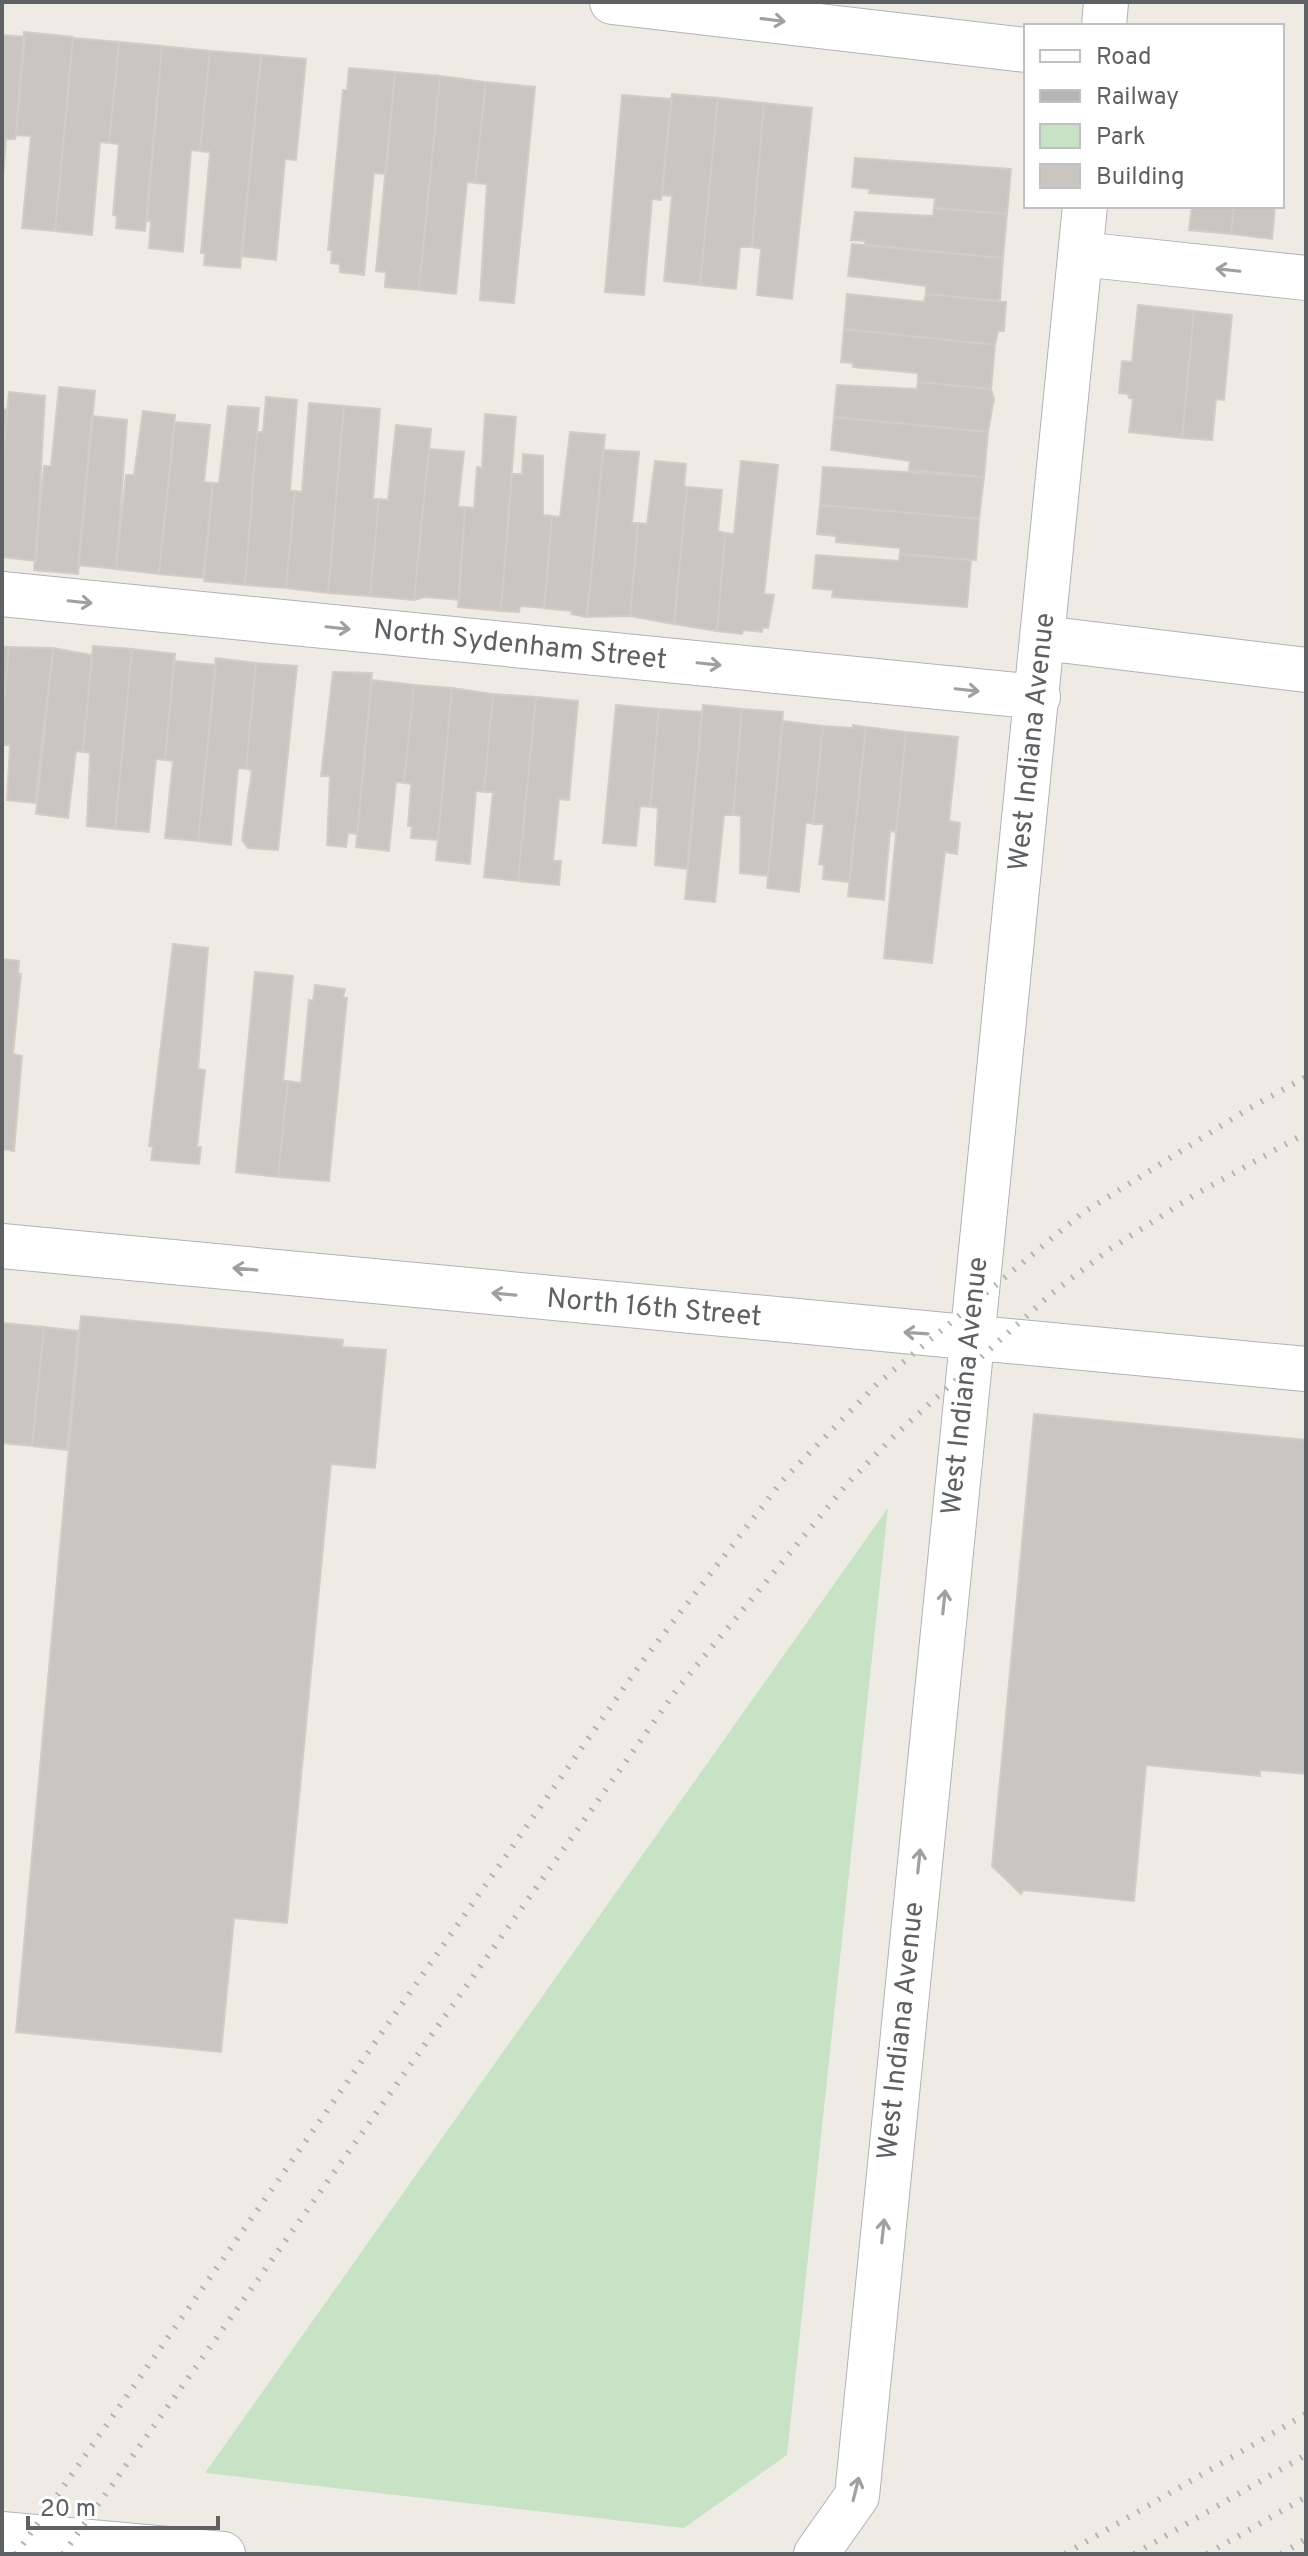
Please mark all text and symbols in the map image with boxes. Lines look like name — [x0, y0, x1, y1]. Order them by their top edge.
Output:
one-way arrow — [760, 13, 785, 28]
legend — [1024, 24, 1284, 208]
text: Road — [1096, 43, 1152, 73]
text: Railway — [1096, 83, 1179, 113]
text: Park — [1096, 123, 1146, 153]
text: Building — [1096, 163, 1185, 193]
one-way arrow — [1215, 262, 1242, 277]
one-way arrow — [66, 595, 93, 610]
street label: West Indiana Avenue — [1002, 611, 1064, 873]
street label: North Sydenham Street — [371, 613, 669, 679]
one-way arrow — [324, 620, 351, 635]
one-way arrow — [695, 657, 721, 672]
one-way arrow — [953, 683, 980, 698]
street label: West Indiana Avenue — [935, 1255, 997, 1517]
one-way arrow — [232, 1262, 259, 1277]
street label: North 16th Street — [545, 1282, 763, 1336]
one-way arrow — [491, 1287, 518, 1302]
one-way arrow — [903, 1325, 930, 1340]
one-way arrow — [937, 1589, 952, 1616]
one-way arrow — [912, 1848, 927, 1874]
street label: West Indiana Avenue — [871, 1900, 933, 2162]
one-way arrow — [876, 2218, 891, 2245]
one-way arrow — [849, 2477, 864, 2502]
scale bar — [28, 2480, 218, 2530]
text: 20 m — [40, 2495, 96, 2525]

